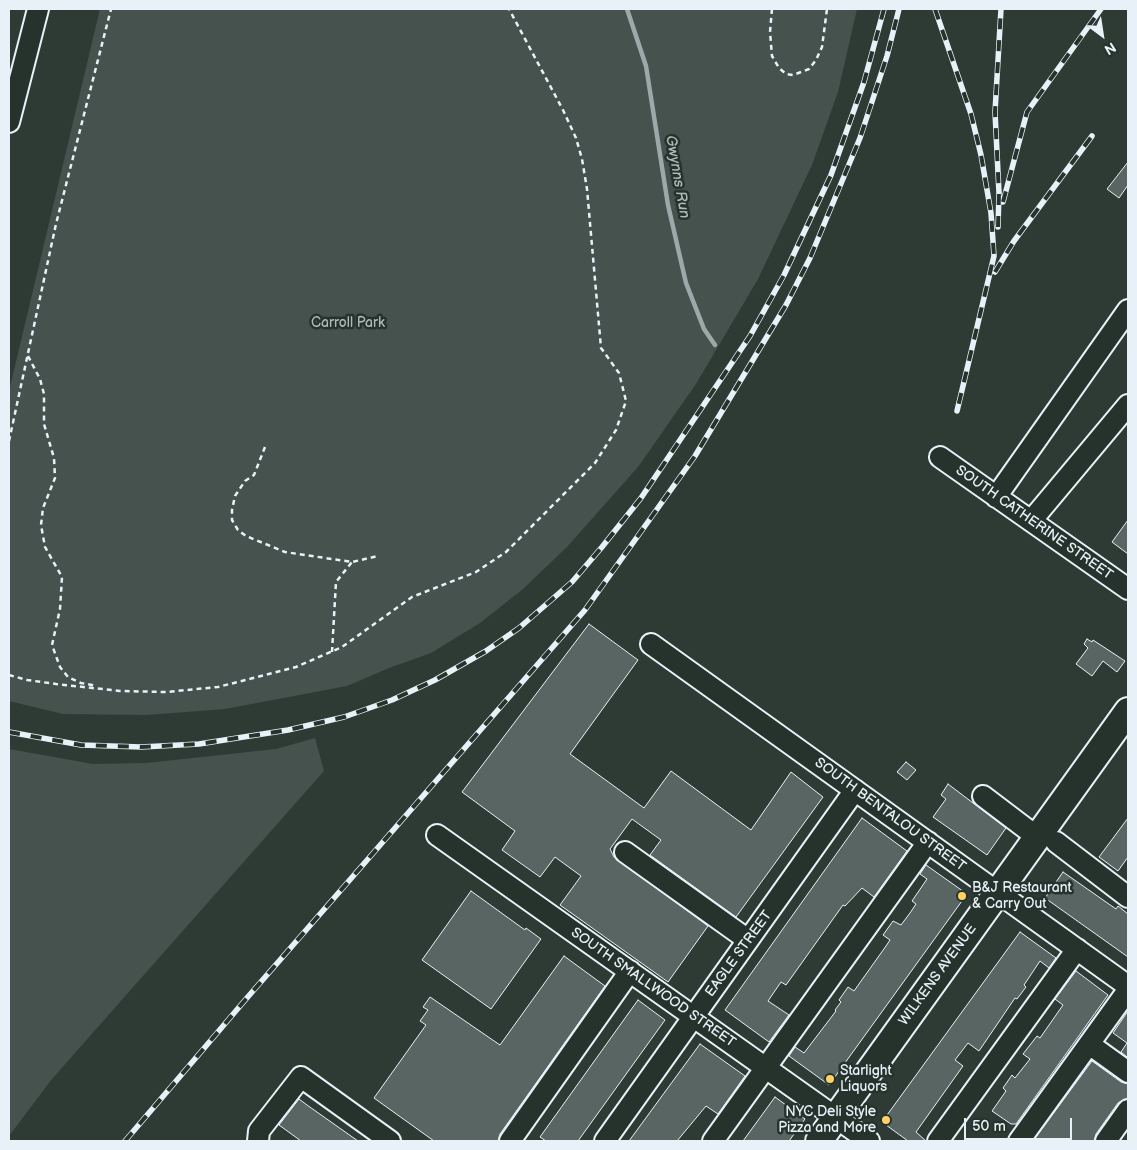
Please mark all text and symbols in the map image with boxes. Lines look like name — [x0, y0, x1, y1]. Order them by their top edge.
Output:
north arrow — [1077, 10, 1127, 60]
text: N — [1101, 38, 1119, 58]
water label: Gwynns Run — [661, 134, 693, 220]
park label: Carroll Park — [311, 315, 385, 331]
street label: SOUTH CATHERINE STREET — [952, 462, 1116, 584]
street label: SOUTH BENTALOU STREET — [811, 755, 969, 875]
place label: B&J Restaurant & Carry Out — [972, 880, 1072, 912]
marker: B&J Restaurant & Carry Out — [956, 890, 968, 902]
street label: EAGLE STREET — [702, 908, 776, 1000]
street label: WILKENS AVENUE — [896, 921, 980, 1029]
street label: SOUTH SMALLWOOD STREET — [567, 925, 739, 1051]
place label: Starlight Liquors — [840, 1063, 892, 1096]
marker: Starlight Liquors — [824, 1073, 836, 1085]
place label: NYC Deli Style Pizza and More — [778, 1104, 876, 1136]
scale bar — [967, 1108, 1074, 1140]
marker: NYC Deli Style Pizza and More — [880, 1114, 892, 1126]
text: 50 m — [972, 1117, 1006, 1136]

